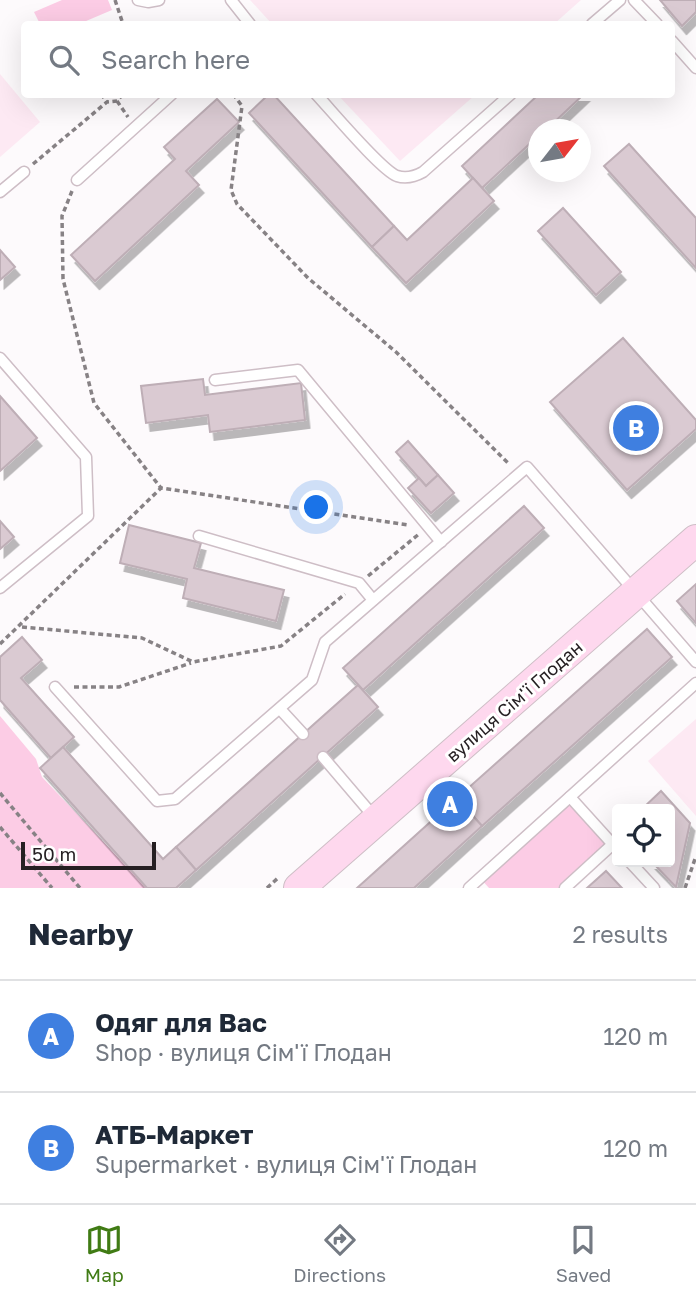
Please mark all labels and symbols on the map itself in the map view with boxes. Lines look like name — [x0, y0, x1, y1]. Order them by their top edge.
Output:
north arrow — [528, 119, 591, 182]
pin: B — [613, 402, 659, 454]
your location — [299, 490, 333, 524]
street label: вулиця Сім'ї Глодан — [441, 636, 587, 766]
pin: A — [427, 778, 473, 830]
scale bar — [21, 839, 156, 871]

